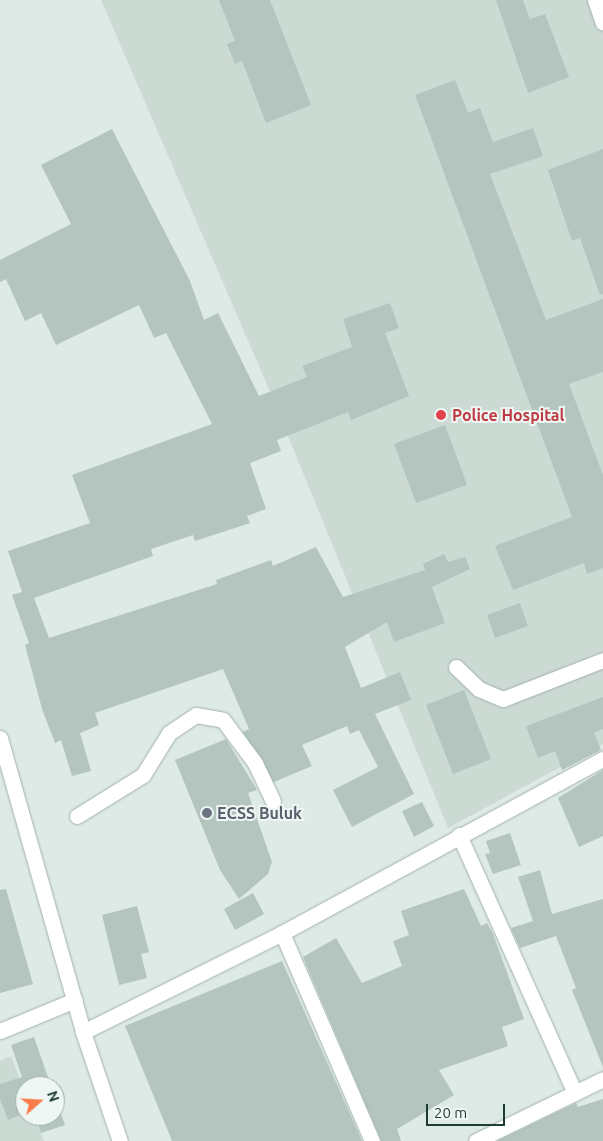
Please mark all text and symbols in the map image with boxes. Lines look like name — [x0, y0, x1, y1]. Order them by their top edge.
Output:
place label: Police Hospital — [452, 405, 564, 425]
marker: Police Hospital — [434, 408, 448, 422]
place label: ECSS Buluk — [217, 803, 302, 823]
marker: ECSS Buluk — [201, 807, 213, 819]
north arrow — [15, 1076, 65, 1126]
text: N — [44, 1089, 63, 1104]
scale bar — [428, 1094, 507, 1126]
text: 20 m — [434, 1104, 467, 1121]

